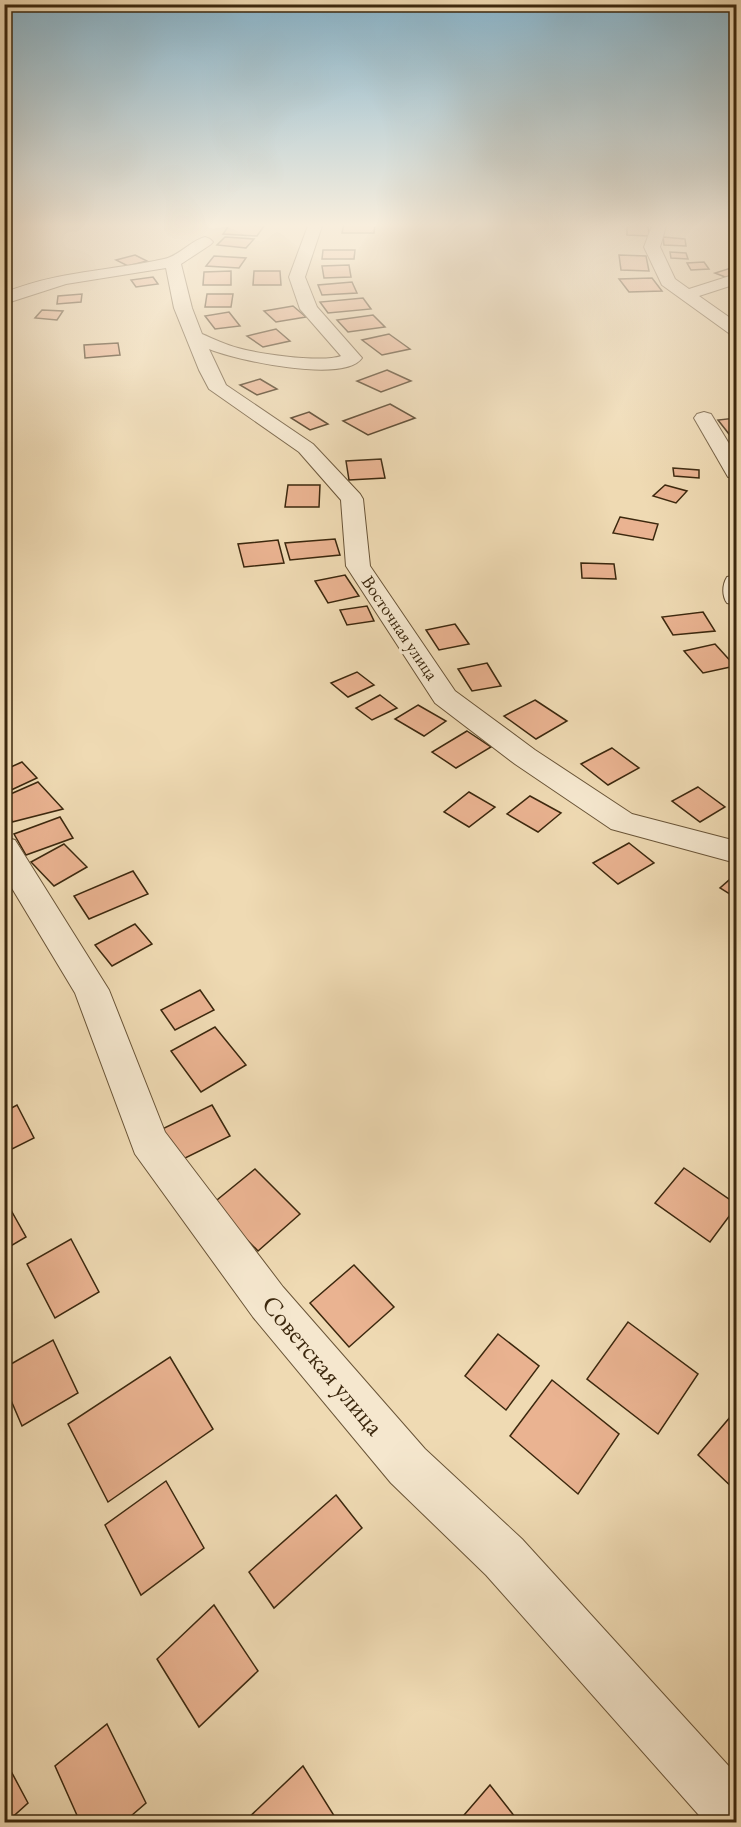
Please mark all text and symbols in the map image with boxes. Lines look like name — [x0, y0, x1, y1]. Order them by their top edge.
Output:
street label: Восточная улица — [357, 571, 444, 685]
street label: Советская улица — [254, 1288, 392, 1443]

